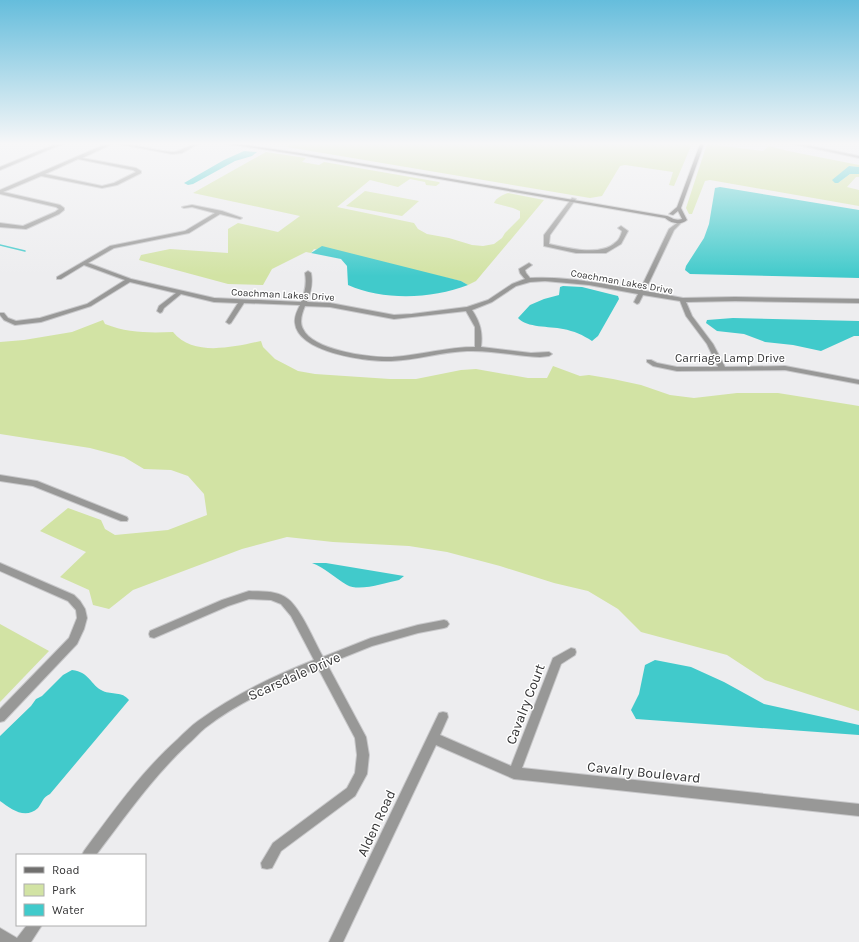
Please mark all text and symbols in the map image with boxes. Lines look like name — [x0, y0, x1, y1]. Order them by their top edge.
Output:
street label: Coachman Lakes Drive — [570, 267, 674, 297]
street label: Coachman Lakes Drive — [231, 286, 335, 304]
street label: Carriage Lamp Drive — [675, 351, 785, 365]
street label: Scarsdale Drive — [246, 649, 343, 704]
street label: Cavalry Court — [502, 662, 549, 747]
street label: Cavalry Boulevard — [586, 758, 701, 787]
street label: Alden Road — [354, 787, 399, 859]
legend — [16, 854, 146, 926]
text: Road — [52, 863, 80, 877]
text: Park — [52, 883, 77, 897]
text: Water — [52, 903, 85, 917]

